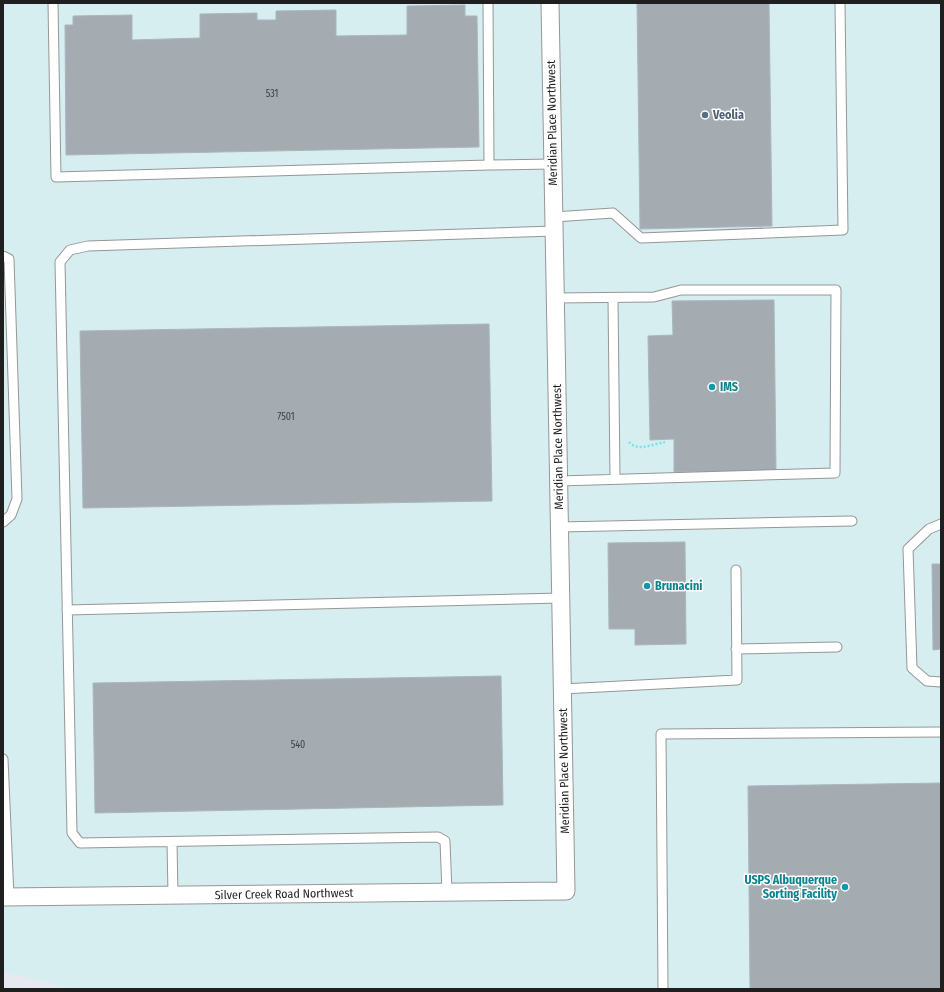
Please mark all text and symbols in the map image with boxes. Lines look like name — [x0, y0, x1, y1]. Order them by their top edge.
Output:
street label: Meridian Place Northwest — [544, 60, 560, 186]
house number: 531 — [266, 88, 278, 100]
place label: Veolia — [712, 108, 744, 122]
marker: Veolia — [700, 110, 710, 120]
place label: IMS — [720, 380, 738, 394]
marker: IMS — [707, 382, 717, 392]
street label: Meridian Place Northwest — [550, 384, 566, 510]
house number: 7501 — [277, 411, 295, 423]
place label: Brunacini — [655, 579, 702, 593]
marker: Brunacini — [642, 581, 652, 591]
street label: Meridian Place Northwest — [556, 708, 572, 834]
house number: 540 — [291, 739, 305, 751]
place label: USPS Albuquerque Sorting Facility — [744, 873, 837, 901]
marker: USPS Albuquerque Sorting Facility — [840, 882, 850, 892]
street label: Silver Creek Road Northwest — [214, 886, 354, 902]

